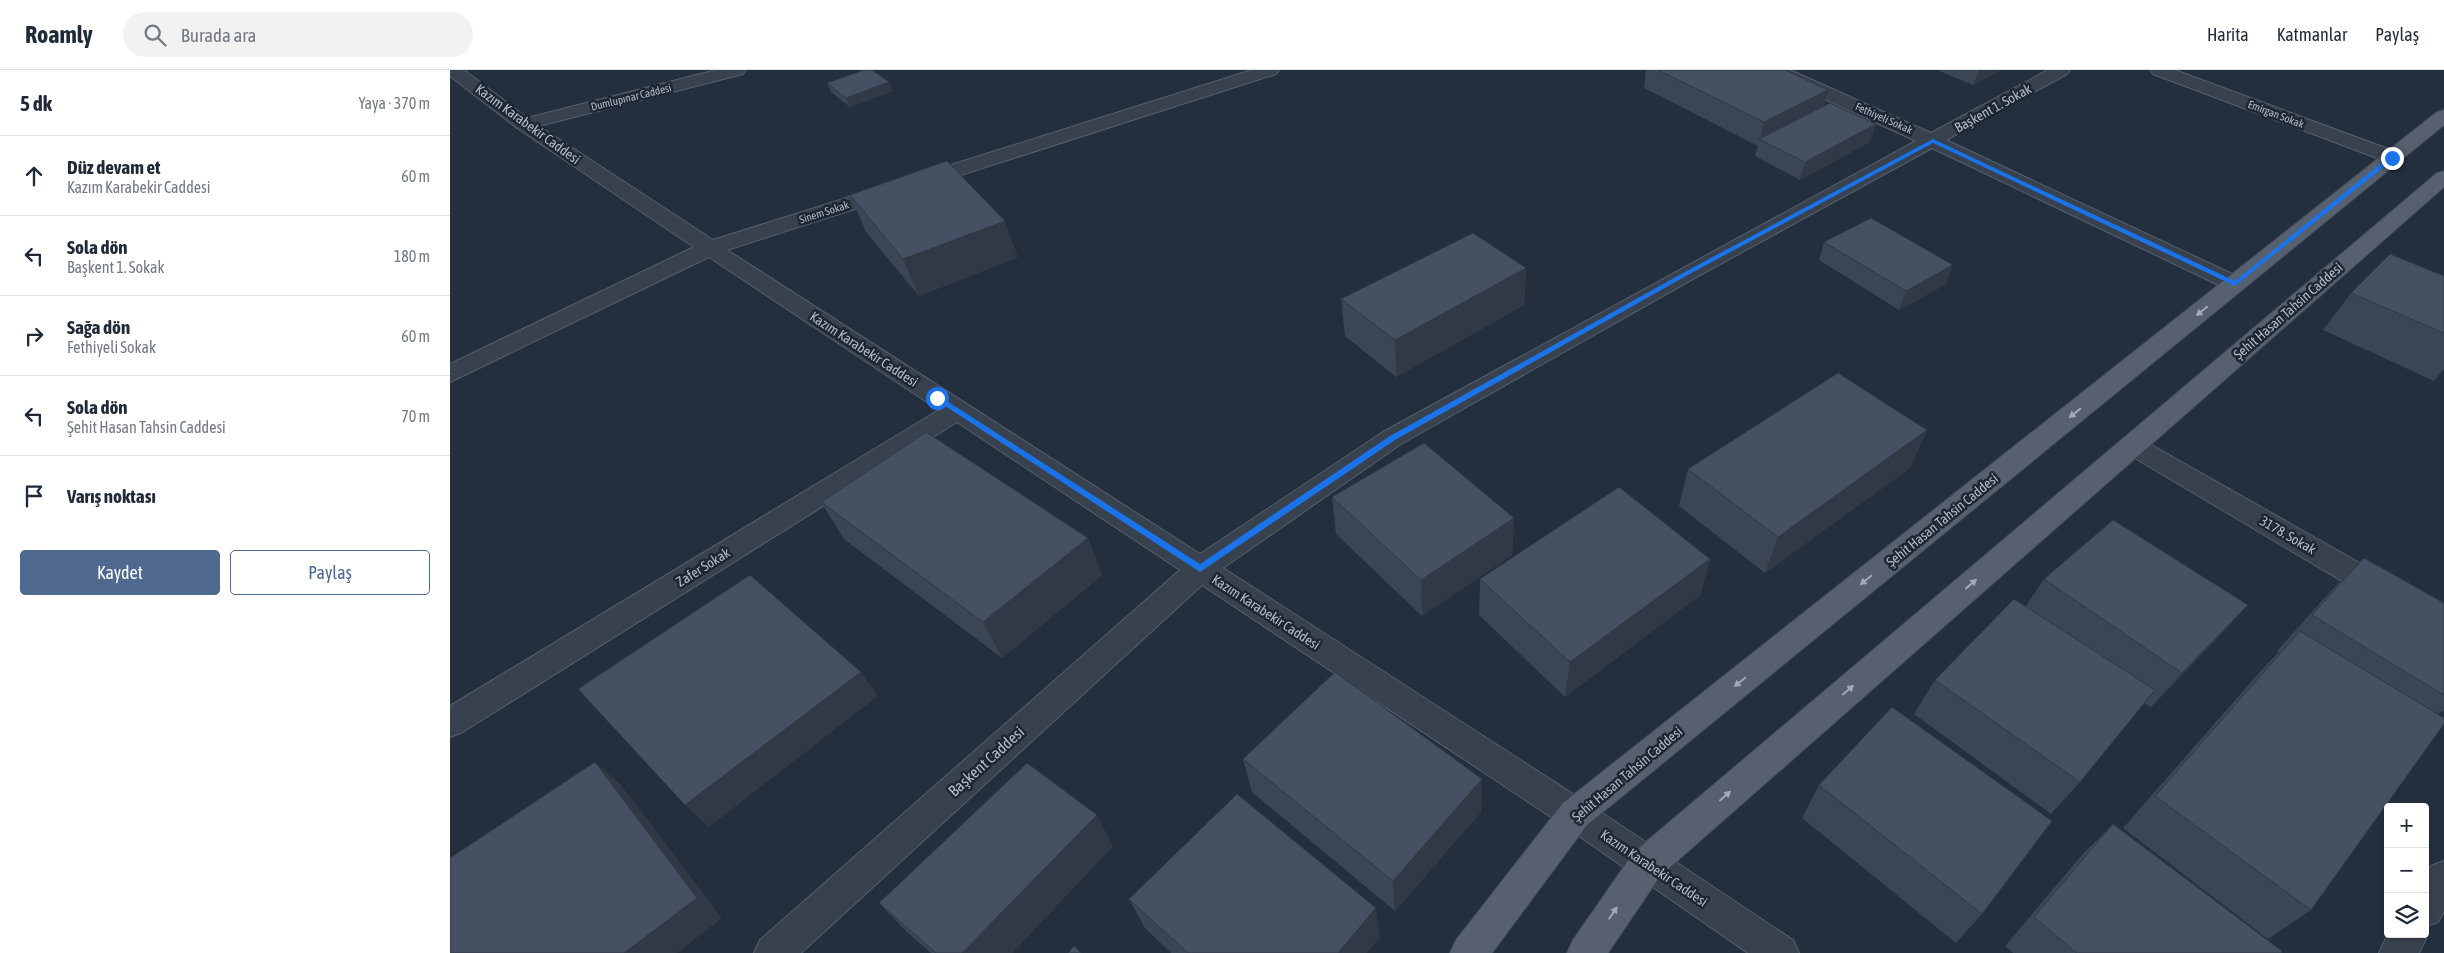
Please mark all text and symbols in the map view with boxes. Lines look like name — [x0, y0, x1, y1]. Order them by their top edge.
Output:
search box — [123, 12, 473, 57]
text: Roamly — [25, 21, 93, 48]
icon: search — [141, 21, 169, 49]
text: Burada ara — [181, 24, 256, 46]
text: Harita — [2207, 24, 2249, 45]
text: Katmanlar — [2277, 24, 2347, 45]
text: Paylaş — [2375, 24, 2419, 45]
street label: Başkent 1. Sokak — [1952, 80, 2034, 136]
street label: Kazım Karabekir Caddesi — [473, 81, 583, 167]
street label: Dumlupınar Caddesi — [590, 81, 672, 113]
text: 5 dk — [20, 91, 52, 115]
text: Yaya · 370 m — [358, 94, 430, 112]
street label: Emirgan Sokak — [2246, 98, 2306, 130]
street label: Fethiyeli Sokak — [1854, 100, 1915, 136]
route end — [2381, 147, 2404, 170]
text: Düz devam et — [67, 156, 161, 178]
icon: ahead — [20, 162, 48, 190]
text: 60 m — [401, 167, 430, 185]
text: Kazım Karabekir Caddesi — [67, 178, 210, 196]
street label: Sinem Sokak — [798, 198, 850, 226]
text: Sola dön — [67, 236, 128, 258]
icon: left — [20, 242, 48, 270]
text: 180 m — [394, 247, 430, 265]
text: Başkent 1. Sokak — [67, 258, 165, 276]
street label: Şehit Hasan Tahsin Caddesi — [2230, 259, 2346, 363]
one-way arrow — [2195, 306, 2208, 317]
street label: Kazım Karabekir Caddesi — [807, 308, 921, 390]
text: Sağa dön — [67, 316, 130, 338]
icon: right — [20, 322, 48, 350]
text: 60 m — [401, 327, 430, 345]
text: Fethiyeli Sokak — [67, 338, 156, 356]
route start — [926, 387, 949, 410]
text: Sola dön — [67, 396, 128, 418]
icon: left — [20, 402, 48, 430]
text: 70 m — [401, 407, 430, 425]
one-way arrow — [2069, 407, 2082, 418]
text: Şehit Hasan Tahsin Caddesi — [67, 418, 226, 436]
street label: Şehit Hasan Tahsin Caddesi — [1883, 470, 2001, 570]
icon: arrive — [20, 482, 48, 510]
text: Varış noktası — [67, 485, 156, 507]
street label: 3178. Sokak — [2257, 513, 2319, 557]
street label: Zafer Sokak — [673, 544, 733, 590]
button: Kaydet — [20, 550, 220, 595]
button: Paylaş — [230, 550, 430, 595]
street label: Kazım Karabekir Caddesi — [1209, 571, 1323, 653]
one-way arrow — [1860, 575, 1873, 586]
one-way arrow — [1965, 579, 1977, 590]
one-way arrow — [1733, 677, 1746, 688]
one-way arrow — [1841, 685, 1854, 696]
street label: Başkent Caddesi — [944, 722, 1028, 800]
street label: Şehit Hasan Tahsin Caddesi — [1569, 723, 1685, 825]
one-way arrow — [1718, 791, 1731, 802]
map controls — [2384, 803, 2429, 938]
button: + — [2384, 803, 2429, 848]
street label: Kazım Karabekir Caddesi — [1598, 826, 1710, 910]
button: − — [2384, 848, 2429, 893]
button: layers — [2384, 893, 2429, 938]
one-way arrow — [1608, 906, 1618, 920]

